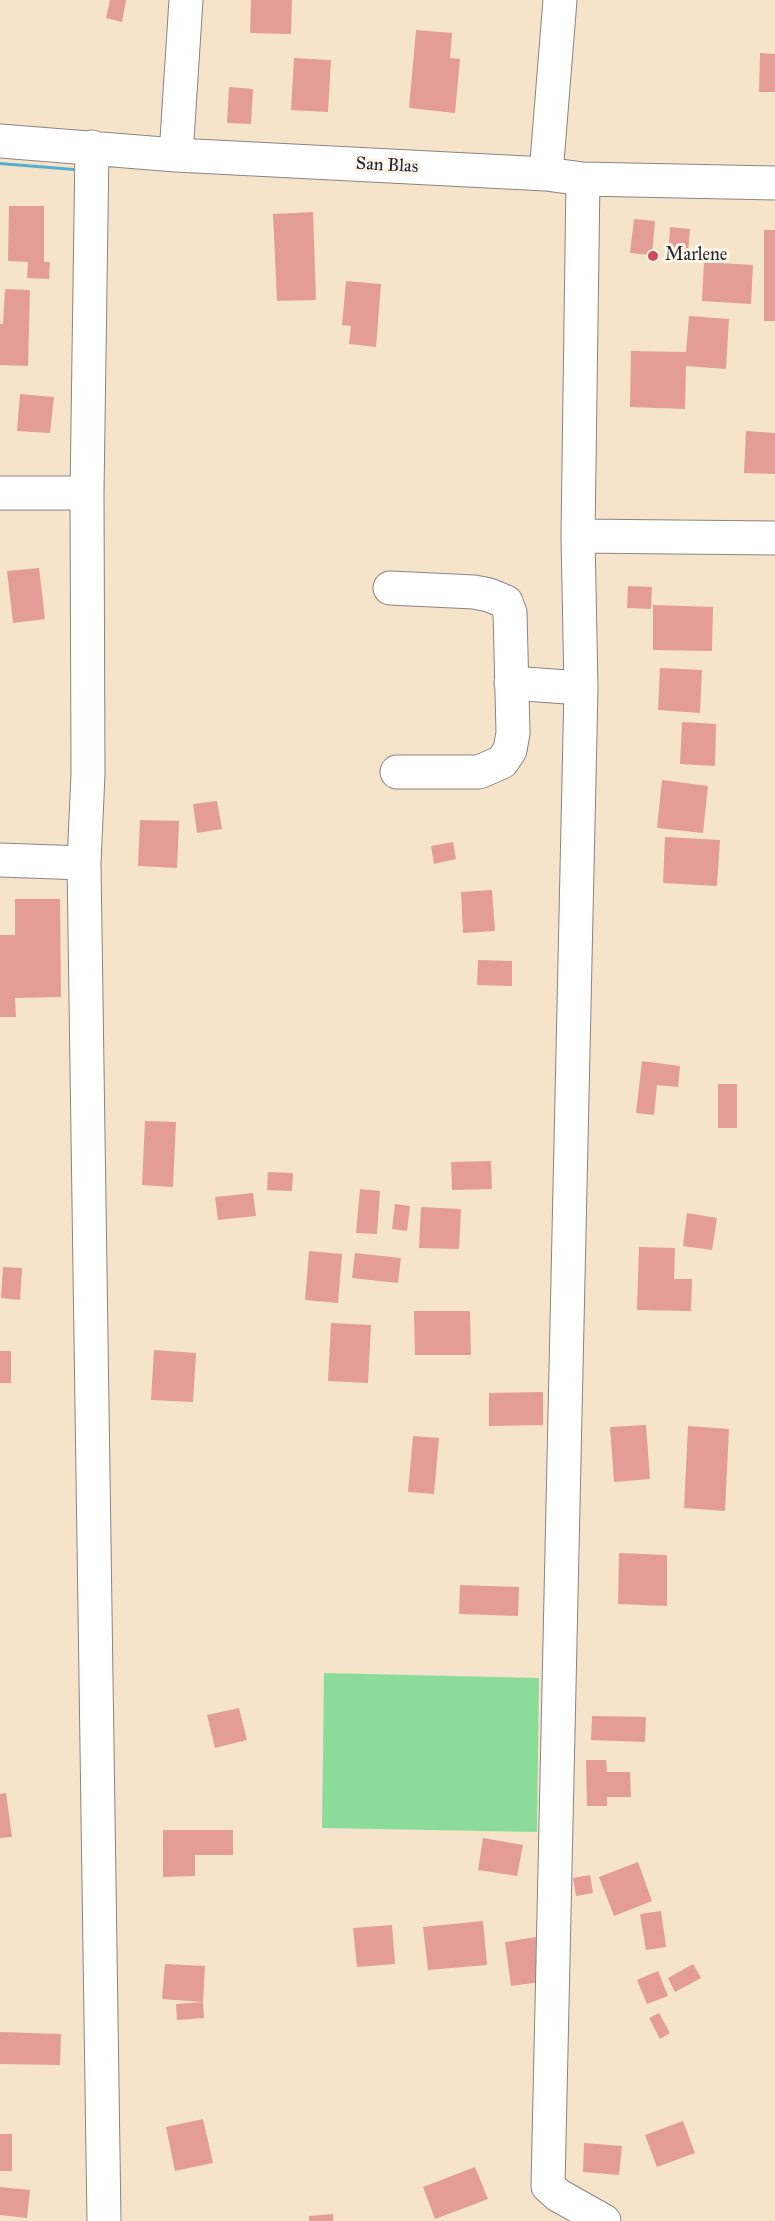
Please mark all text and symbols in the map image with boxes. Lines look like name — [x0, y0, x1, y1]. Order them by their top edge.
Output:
street label: San Blas — [355, 154, 419, 178]
place label: Marlene — [665, 245, 727, 267]
marker: Marlene — [646, 249, 660, 263]

